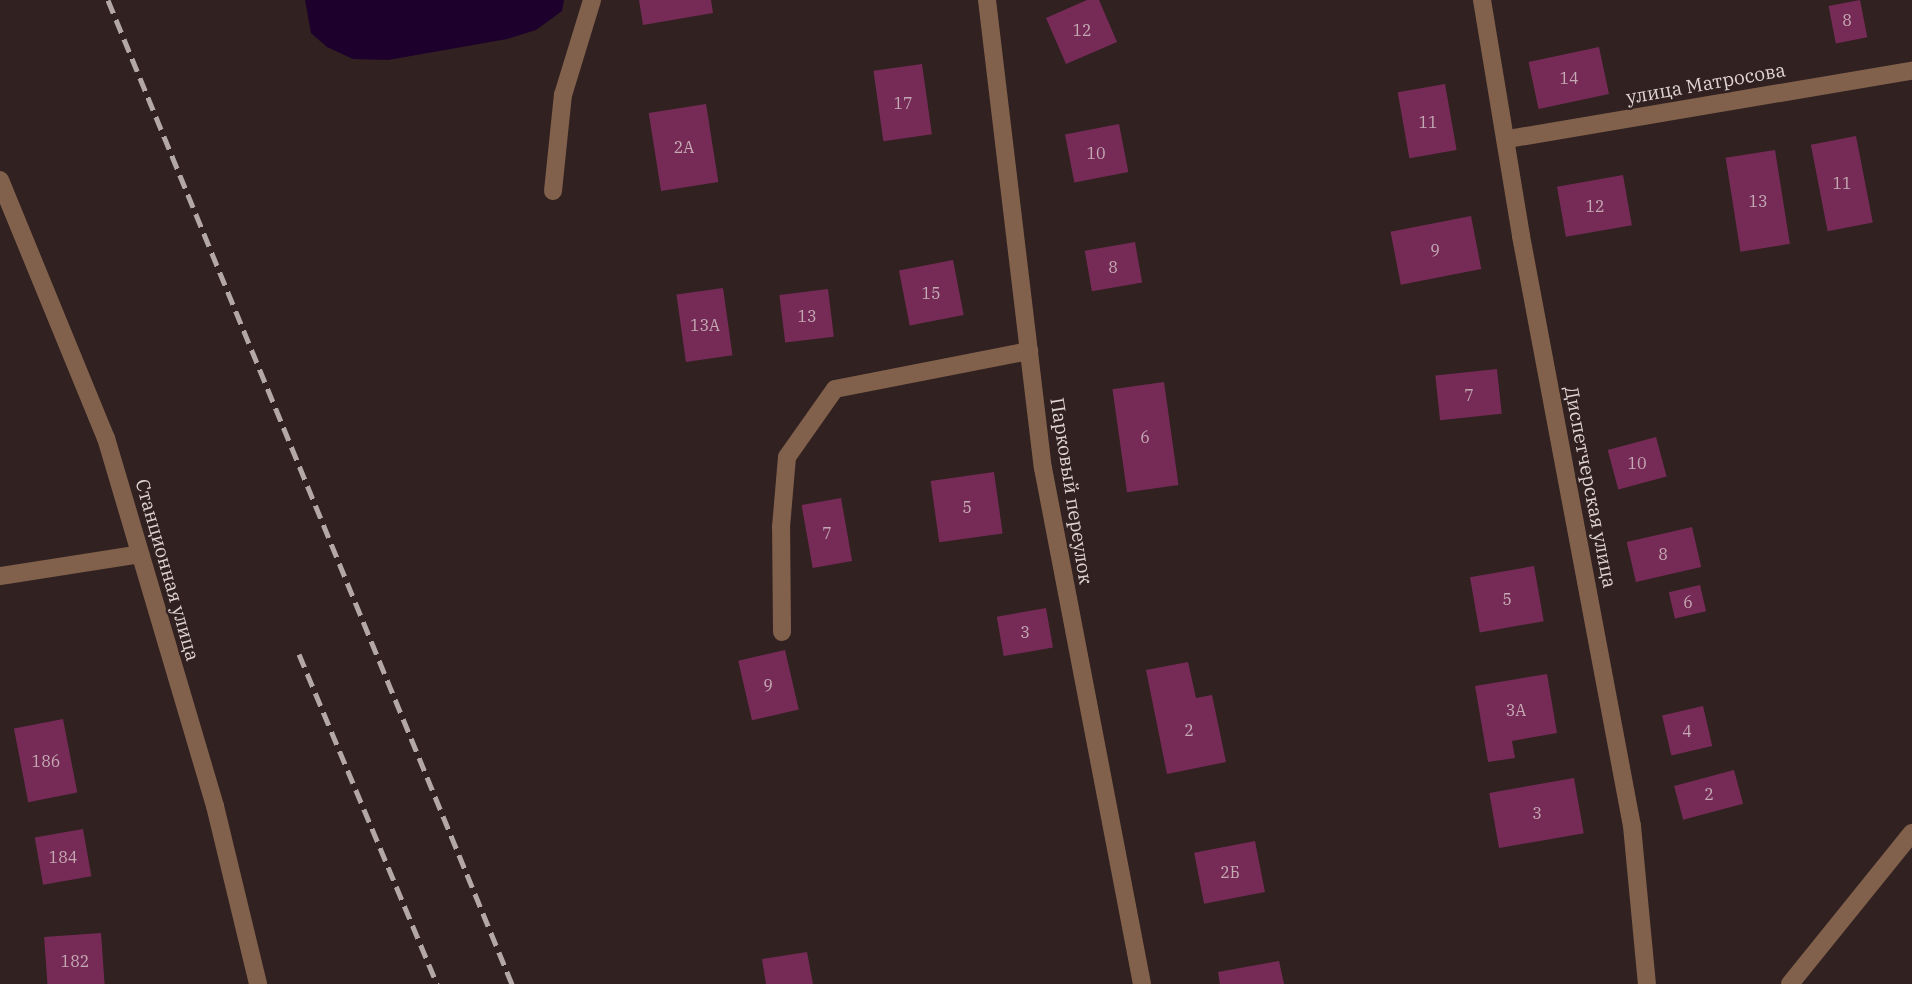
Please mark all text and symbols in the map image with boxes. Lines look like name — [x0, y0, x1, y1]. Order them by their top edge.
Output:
house number: 8 — [1842, 10, 1852, 30]
house number: 12 — [1072, 20, 1092, 40]
street label: улица Матросова — [1624, 59, 1788, 109]
house number: 14 — [1559, 68, 1579, 88]
house number: 17 — [893, 93, 913, 113]
house number: 11 — [1418, 112, 1438, 132]
house number: 2А — [674, 137, 694, 157]
house number: 10 — [1086, 143, 1106, 163]
house number: 11 — [1832, 173, 1852, 193]
house number: 13 — [1748, 191, 1768, 211]
house number: 12 — [1585, 196, 1605, 216]
house number: 9 — [1430, 240, 1440, 260]
house number: 8 — [1108, 257, 1118, 277]
house number: 15 — [921, 283, 941, 303]
house number: 13 — [797, 306, 817, 326]
house number: 13А — [690, 315, 720, 335]
street label: Диспетчерская улица — [1559, 384, 1621, 590]
house number: 7 — [1464, 385, 1474, 405]
street label: Парковый переулок — [1045, 396, 1097, 586]
house number: 6 — [1140, 427, 1150, 447]
house number: 10 — [1627, 453, 1647, 473]
street label: Станционная улица — [130, 476, 204, 664]
house number: 5 — [962, 497, 972, 517]
house number: 7 — [822, 523, 832, 543]
house number: 8 — [1658, 544, 1668, 564]
house number: 5 — [1502, 589, 1512, 609]
house number: 6 — [1683, 592, 1693, 612]
house number: 3 — [1020, 622, 1030, 642]
house number: 9 — [763, 675, 773, 695]
house number: 3А — [1506, 700, 1526, 720]
house number: 2 — [1184, 720, 1194, 740]
house number: 4 — [1682, 721, 1692, 741]
house number: 186 — [32, 751, 60, 771]
house number: 2 — [1704, 784, 1714, 804]
house number: 3 — [1532, 803, 1542, 823]
house number: 184 — [49, 847, 77, 867]
house number: 2Б — [1220, 862, 1240, 882]
house number: 182 — [61, 951, 89, 971]

